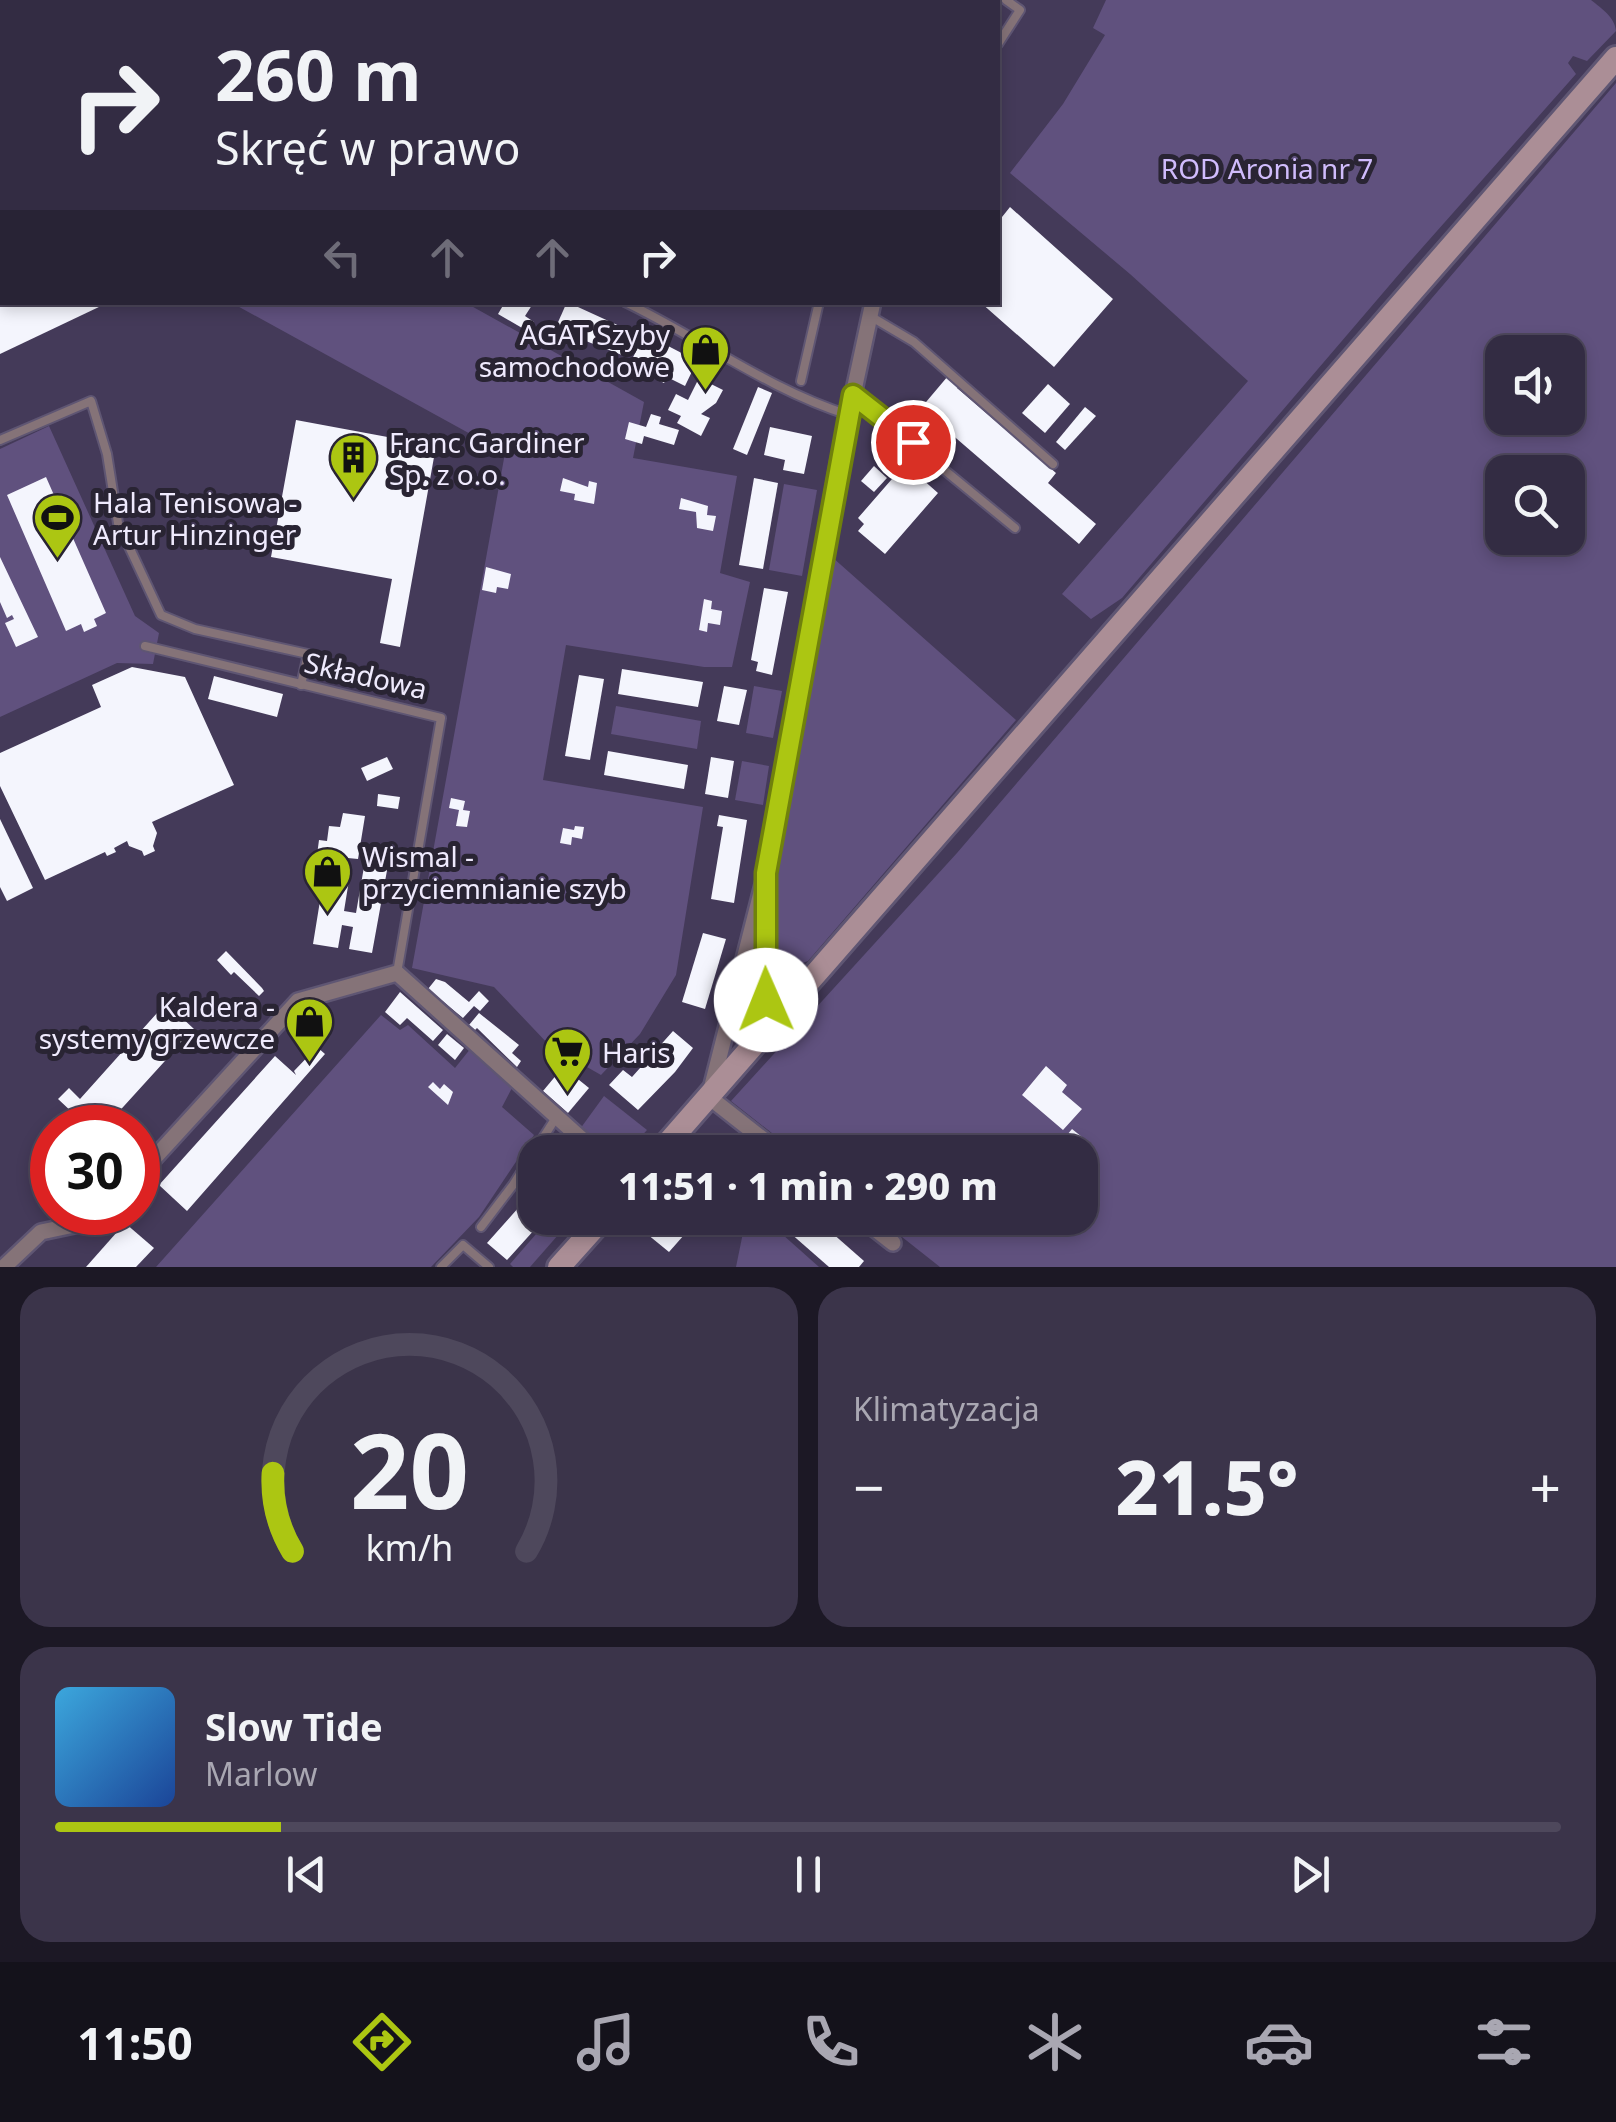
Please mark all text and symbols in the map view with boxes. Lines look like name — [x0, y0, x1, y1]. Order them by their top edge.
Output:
text: 260 m — [215, 26, 422, 122]
icon: right — [50, 40, 180, 170]
text: Skręć w prawo — [215, 117, 520, 178]
park label: ROD Aronia nr 7 — [1161, 149, 1373, 187]
icon: left — [315, 230, 370, 285]
icon: ahead — [420, 230, 475, 285]
icon: ahead — [525, 230, 580, 285]
icon: right — [630, 230, 685, 285]
place label: AGAT Szyby samochodowe — [479, 315, 671, 385]
shop icon: AGAT Szyby samochodowe — [679, 324, 731, 392]
map controls — [1485, 335, 1585, 555]
button: sound — [1485, 335, 1585, 435]
pin — [871, 400, 956, 485]
icon: arrive — [886, 415, 941, 470]
place label: Franc Gardiner Sp. z o.o. — [389, 423, 585, 493]
building icon: Franc Gardiner Sp. z o.o. — [328, 432, 380, 500]
button: search — [1485, 455, 1585, 555]
place label: Hala Tenisowa - Artur Hinzinger — [93, 483, 297, 553]
sports icon: Hala Tenisowa - Artur Hinzinger — [32, 492, 84, 560]
street label: Składowa — [301, 642, 431, 708]
place label: Wismal - przyciemnianie szyb — [362, 837, 627, 907]
shop icon: Wismal - przyciemnianie szyb — [301, 846, 353, 914]
position arrow — [714, 948, 818, 1052]
place label: Kaldera - systemy grzewcze — [39, 987, 275, 1057]
shop icon: Kaldera - systemy grzewcze — [284, 996, 336, 1064]
supermarket icon: Haris — [541, 1026, 593, 1094]
place label: Haris — [602, 1033, 671, 1071]
speed limit sign: 30 — [30, 1105, 160, 1235]
text: 11:51 · 1 min · 290 m — [618, 1159, 998, 1211]
text: Klimatyzacja — [853, 1387, 1040, 1430]
text: 20 — [350, 1398, 468, 1539]
text: 21.5° — [1115, 1435, 1299, 1537]
text: − — [853, 1449, 884, 1524]
text: + — [1530, 1449, 1561, 1524]
text: km/h — [365, 1523, 453, 1571]
text: Slow Tide — [205, 1700, 383, 1752]
text: Marlow — [205, 1752, 317, 1795]
icon: previous — [279, 1847, 334, 1902]
icon: pause — [781, 1847, 836, 1902]
icon: next — [1283, 1847, 1338, 1902]
icon: directions — [347, 2007, 417, 2077]
icon: music — [571, 2007, 641, 2077]
icon: phone — [796, 2007, 866, 2077]
icon: climate — [1020, 2007, 1090, 2077]
icon: car — [1244, 2007, 1314, 2077]
icon: filters — [1469, 2007, 1539, 2077]
text: 11:50 — [77, 2012, 193, 2073]

